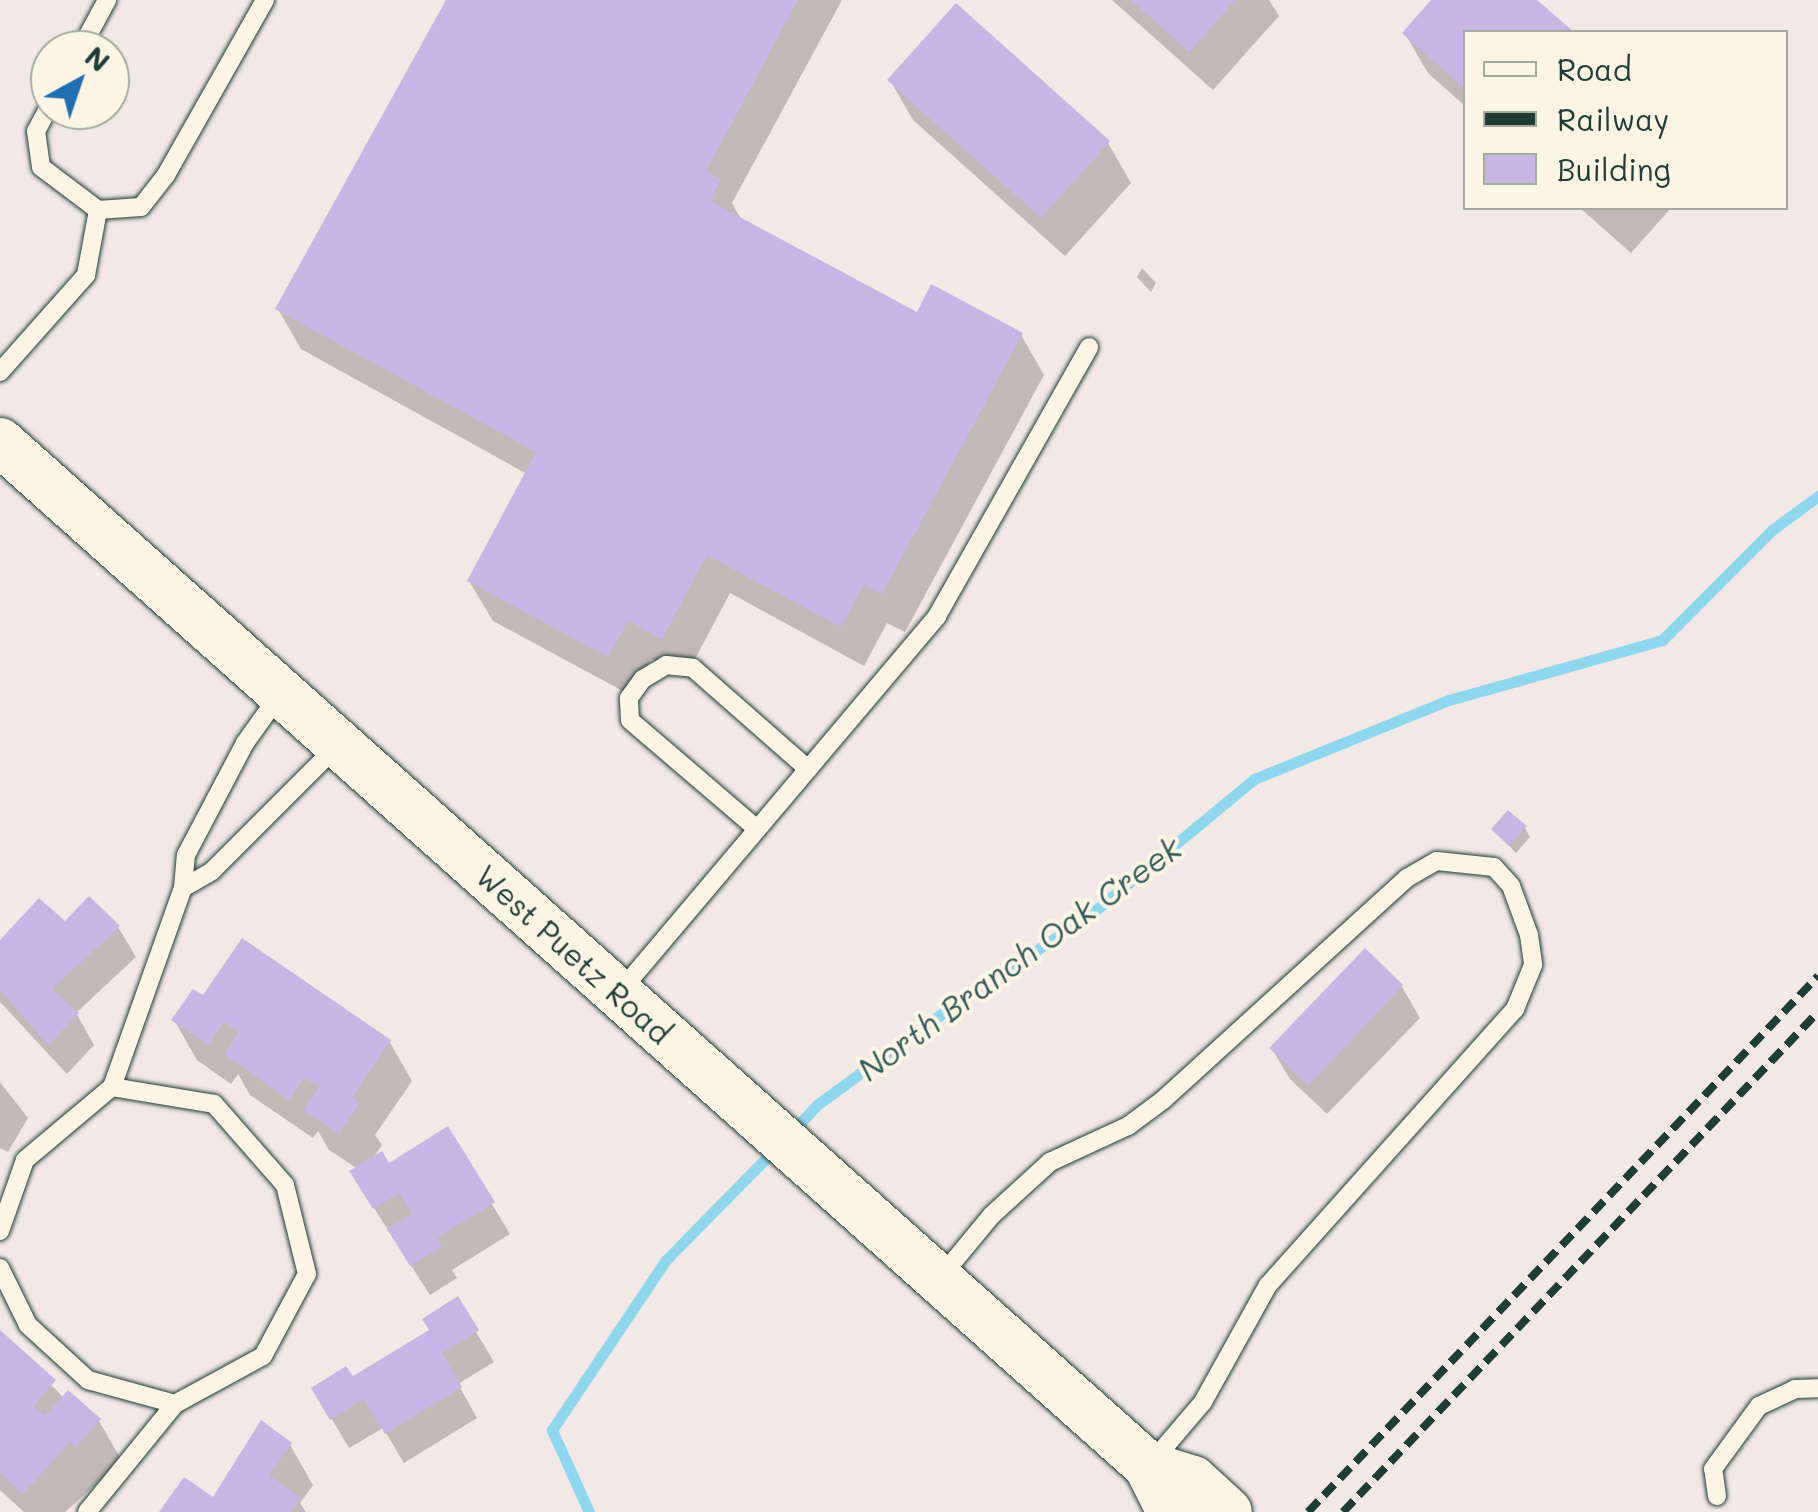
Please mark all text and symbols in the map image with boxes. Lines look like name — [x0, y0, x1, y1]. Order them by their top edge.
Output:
north arrow — [30, 30, 130, 130]
legend — [1463, 30, 1788, 210]
text: N — [78, 38, 118, 79]
text: Road — [1557, 49, 1632, 89]
text: Railway — [1557, 99, 1669, 139]
text: Building — [1557, 149, 1671, 189]
water label: North Branch Oak Creek — [850, 828, 1188, 1088]
street label: West Puetz Road — [469, 857, 679, 1051]

